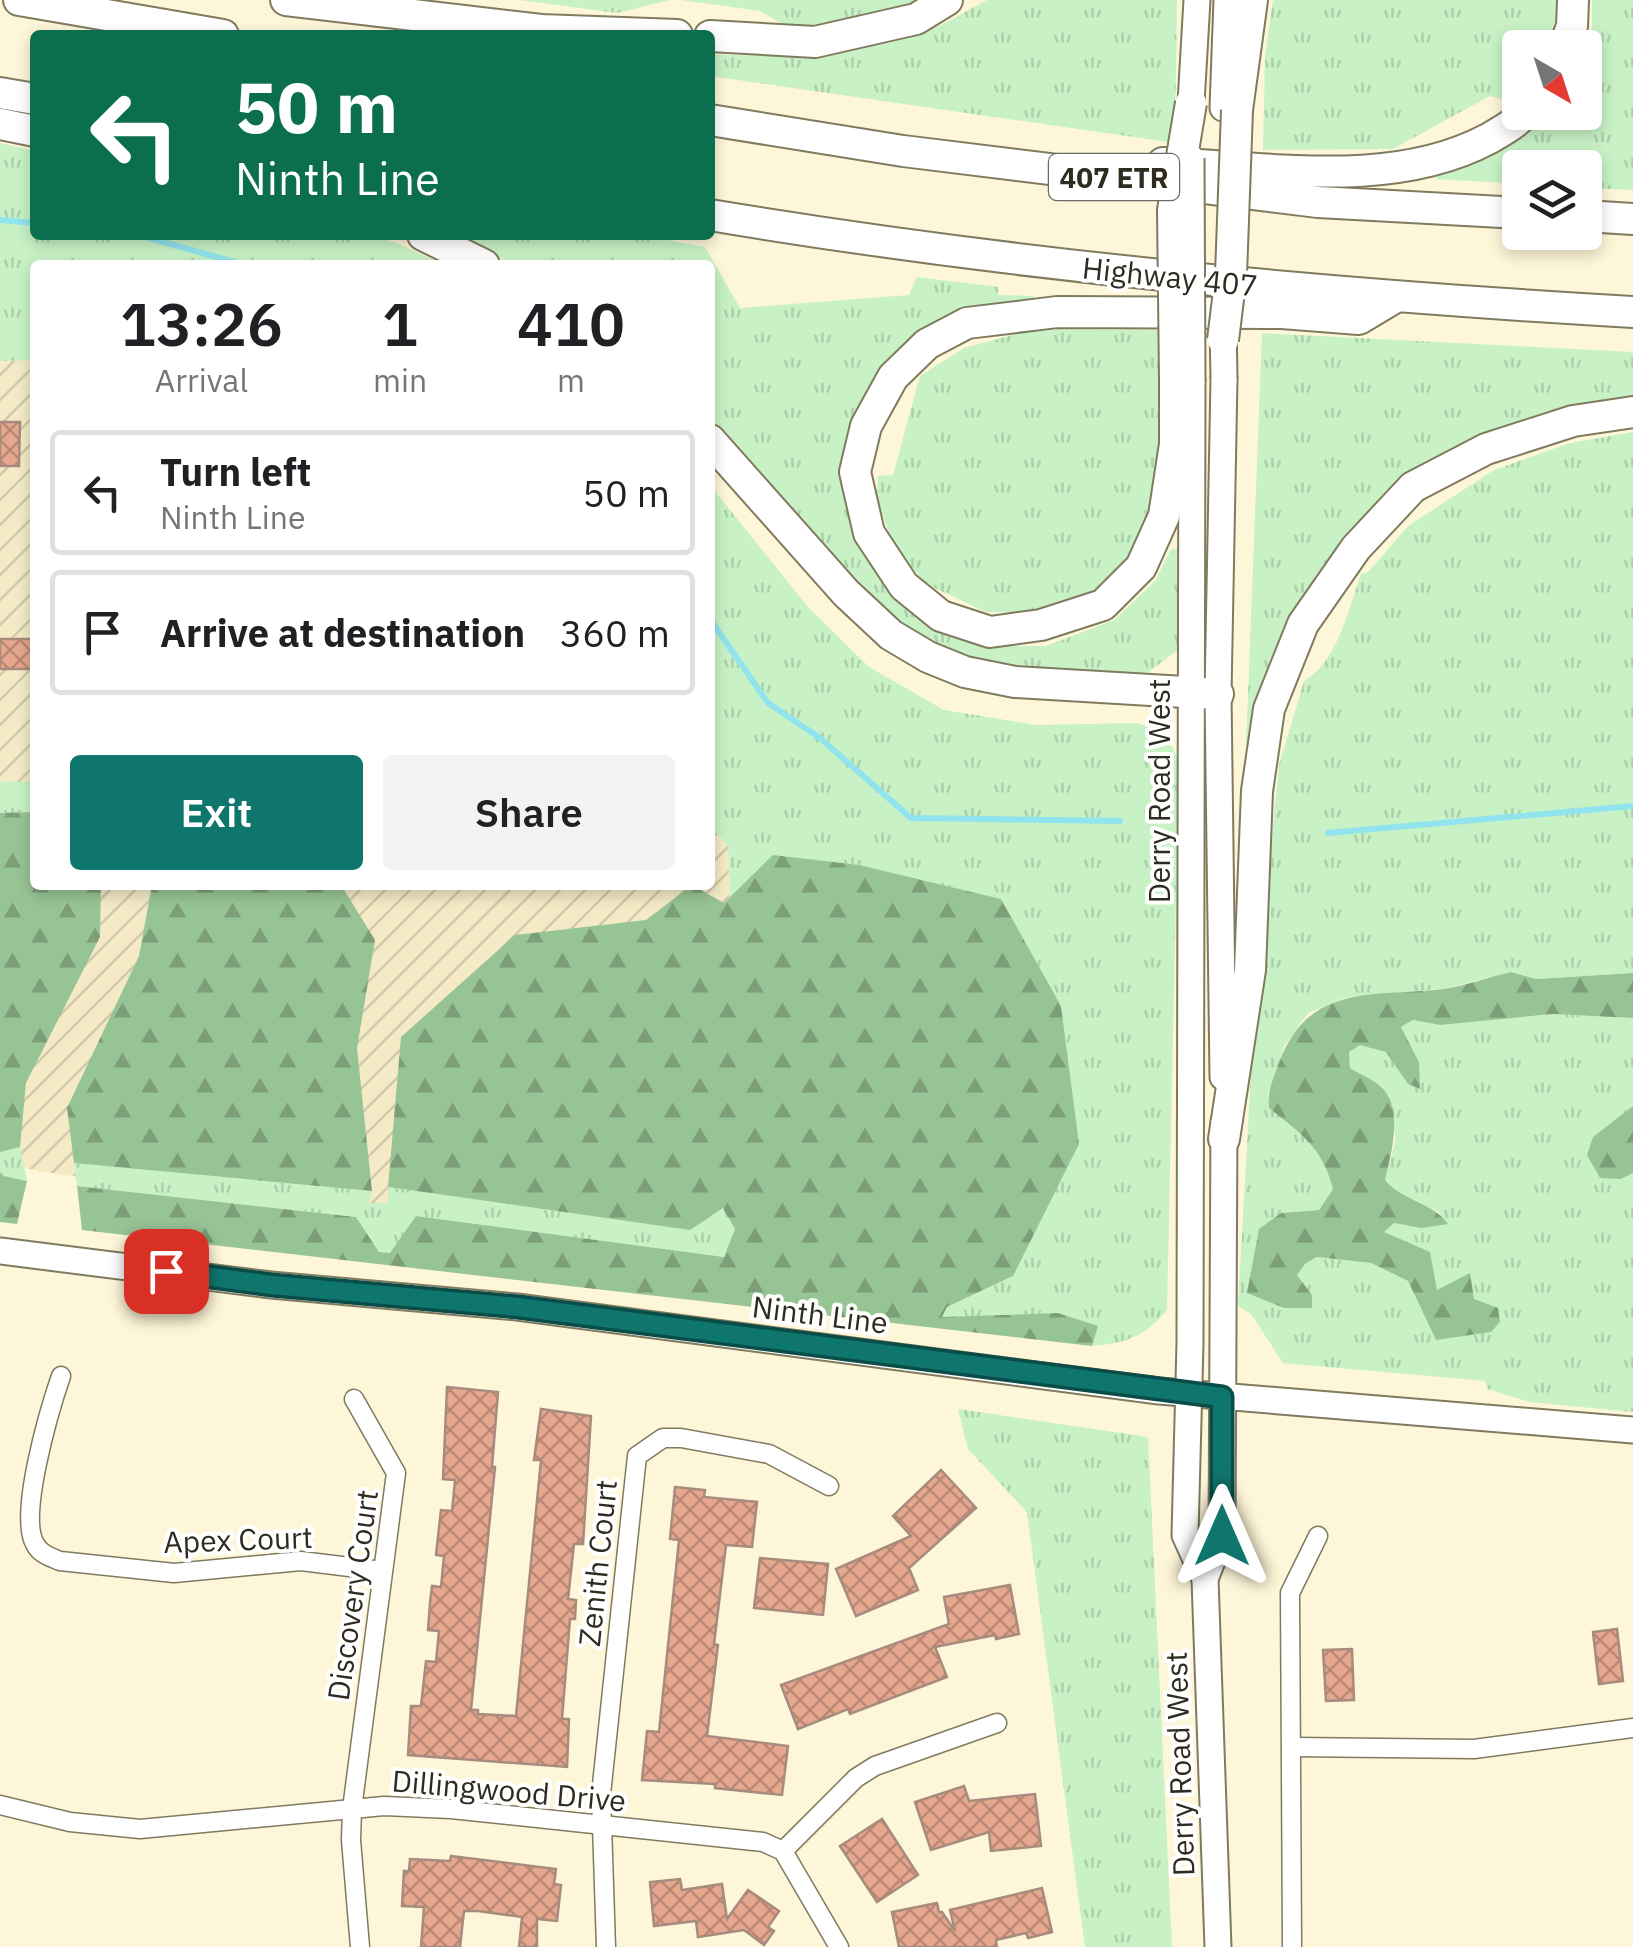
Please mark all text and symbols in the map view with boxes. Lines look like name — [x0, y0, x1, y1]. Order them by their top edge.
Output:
north arrow — [1502, 30, 1602, 130]
map controls — [1502, 30, 1602, 250]
text: 50 m — [235, 61, 398, 152]
icon: left — [70, 70, 200, 200]
text: Ninth Line — [235, 149, 440, 207]
button: layers — [1502, 150, 1602, 250]
road number: 407 ETR — [1049, 154, 1179, 200]
street label: Highway 407 — [1080, 247, 1260, 305]
text: 13:26 — [120, 284, 283, 363]
text: 1 — [382, 284, 418, 363]
text: 410 — [517, 284, 625, 363]
text: Arrival — [155, 359, 248, 401]
text: min — [373, 359, 427, 401]
text: m — [557, 359, 585, 401]
text: Turn left — [160, 447, 311, 496]
icon: left — [75, 465, 130, 520]
text: 50 m — [582, 468, 670, 517]
text: Ninth Line — [160, 496, 306, 538]
icon: arrive — [75, 605, 130, 660]
text: Arrive at destination — [160, 608, 525, 657]
text: 360 m — [559, 608, 670, 657]
street label: Derry Road West — [1139, 679, 1178, 903]
button: Exit — [70, 755, 363, 870]
button: Share — [383, 755, 675, 870]
pin — [124, 1229, 209, 1314]
icon: arrive — [139, 1244, 194, 1299]
street label: Ninth Line — [750, 1286, 890, 1342]
street label: Zenith Court — [569, 1478, 625, 1648]
position arrow — [1170, 1484, 1274, 1588]
street label: Discovery Court — [318, 1487, 386, 1703]
street label: Apex Court — [163, 1517, 313, 1561]
street label: Derry Road West — [1156, 1651, 1202, 1877]
street label: Dillingwood Drive — [390, 1760, 628, 1820]

